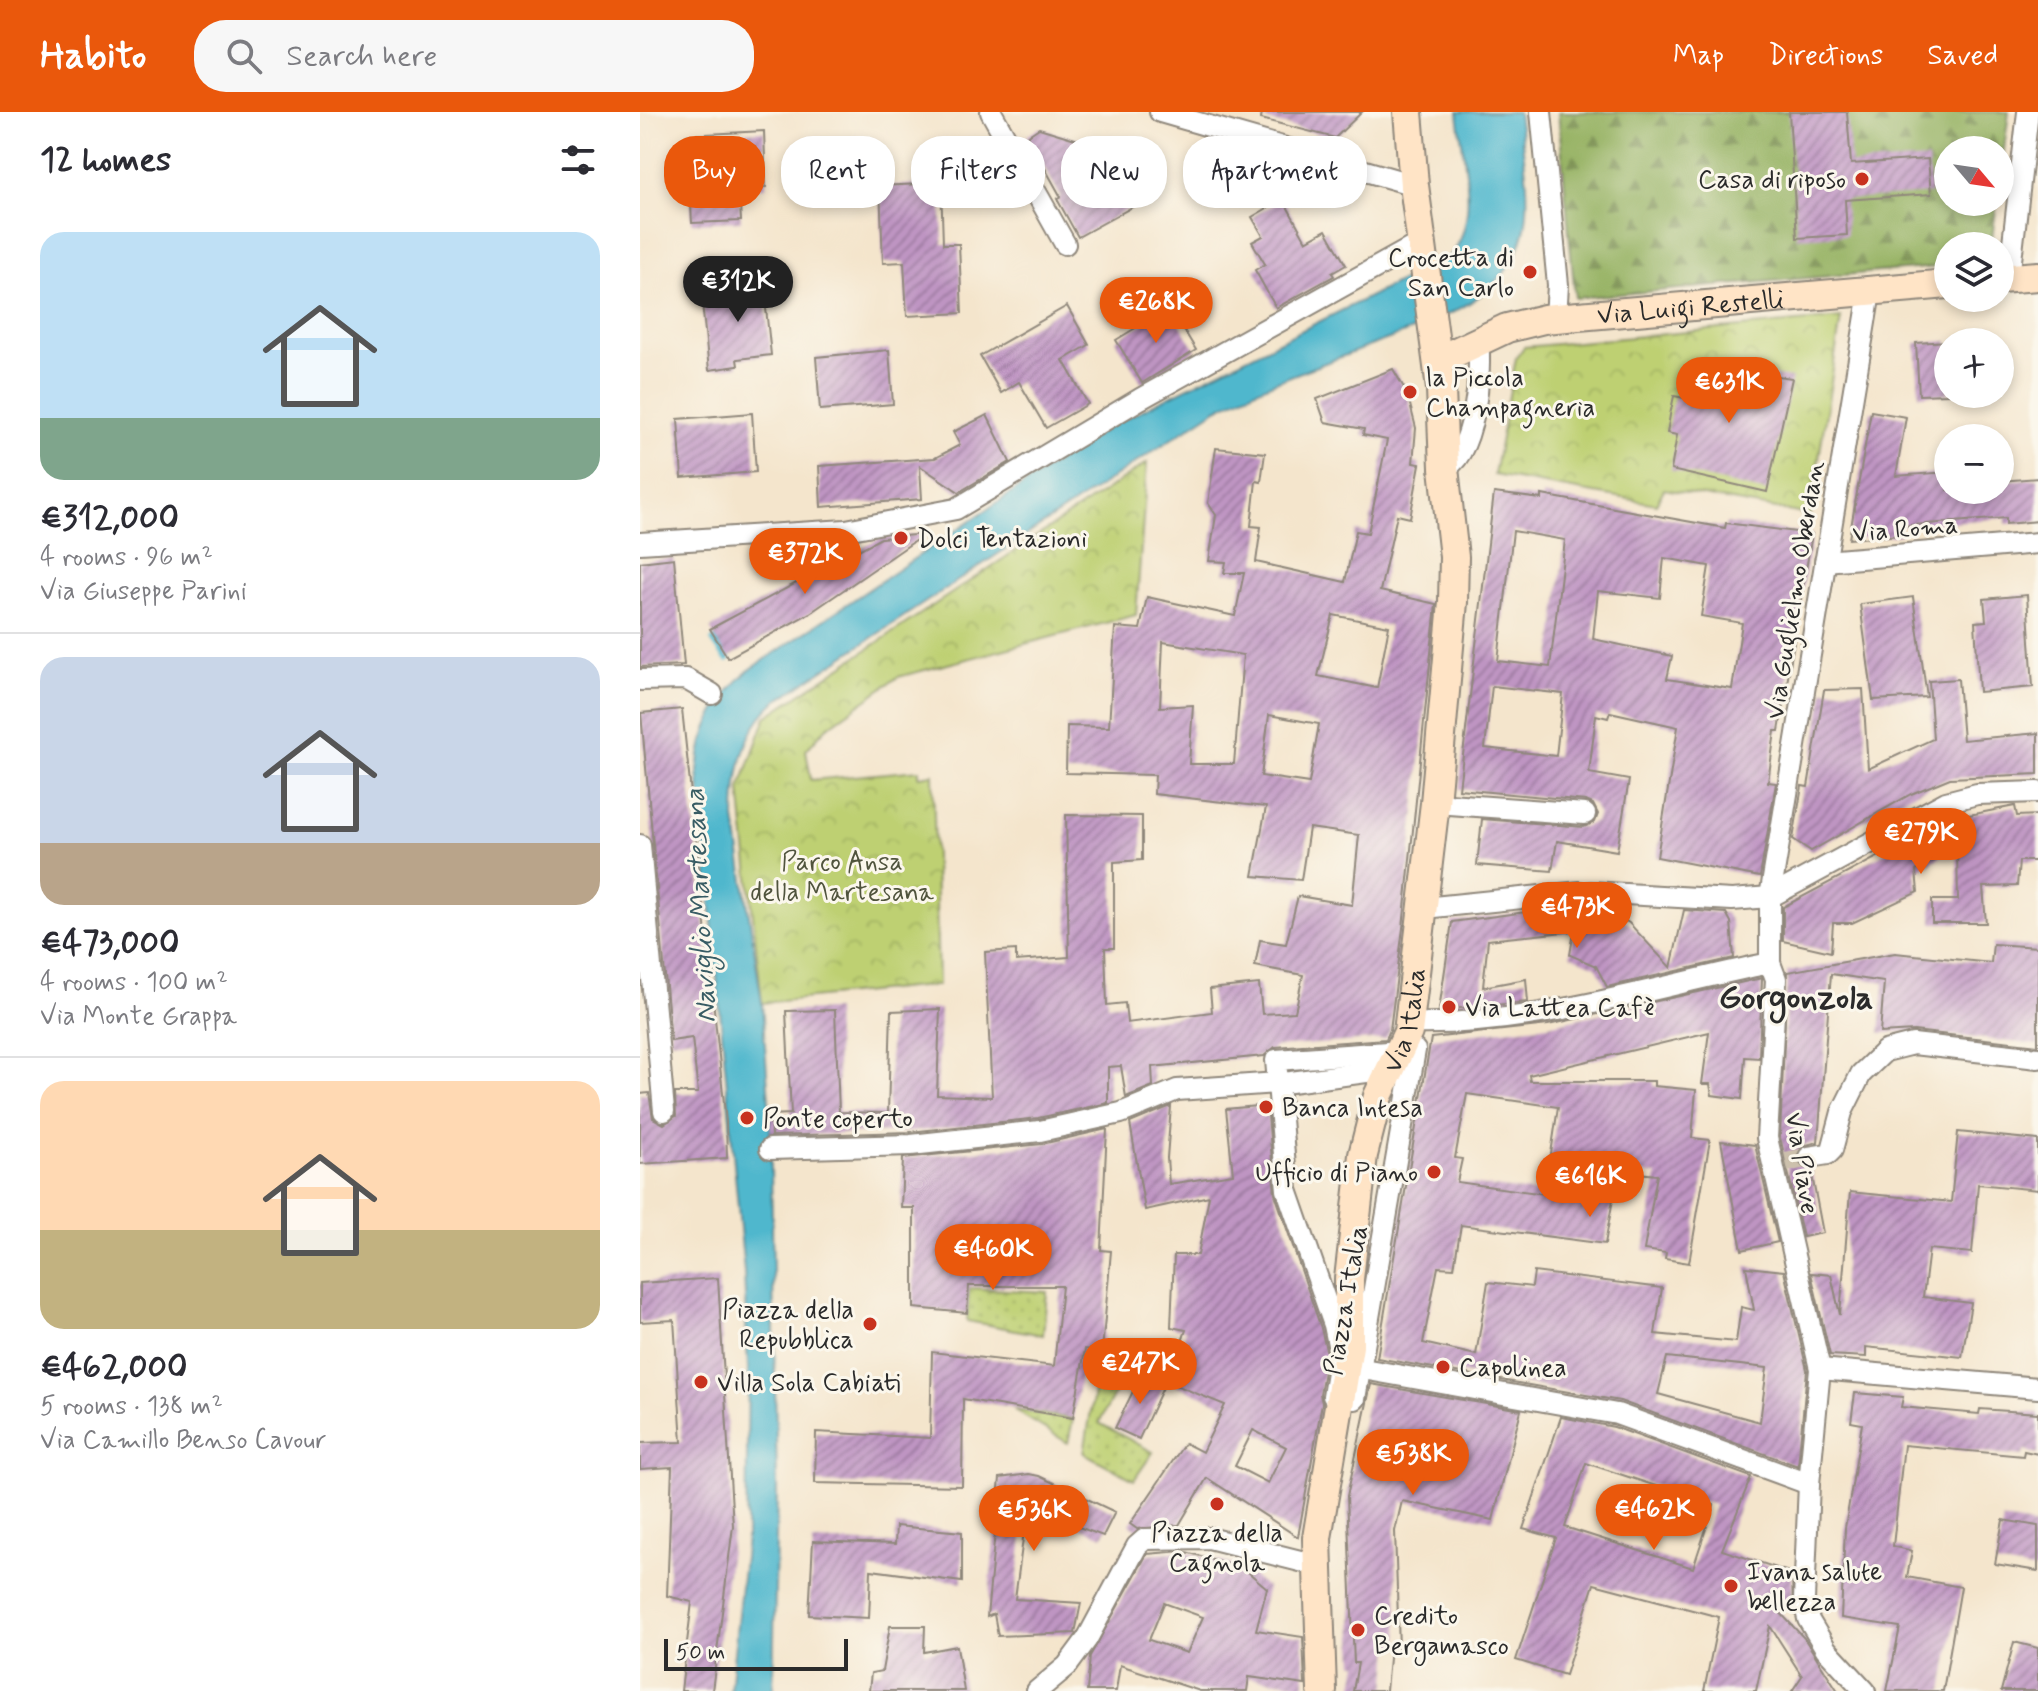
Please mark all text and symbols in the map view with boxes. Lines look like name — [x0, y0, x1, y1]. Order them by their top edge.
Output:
search box — [194, 20, 754, 92]
text: Habito — [40, 32, 146, 81]
icon: search — [222, 34, 266, 78]
text: Search here — [286, 37, 437, 76]
text: Map — [1673, 38, 1724, 75]
text: Directions — [1768, 38, 1883, 75]
text: Saved — [1927, 38, 1998, 75]
chip: Buy — [664, 136, 765, 208]
chip: Rent — [781, 136, 895, 208]
chip: Filters — [911, 136, 1045, 208]
chip: New — [1061, 136, 1167, 208]
chip: Apartment — [1183, 136, 1367, 208]
north arrow — [1934, 136, 2014, 216]
map controls — [1934, 136, 2014, 504]
text: 12 homes — [40, 138, 171, 183]
icon: filters — [556, 138, 600, 182]
place label: Casa di riposo — [1698, 164, 1846, 198]
marker: Casa di riposo — [1853, 170, 1871, 188]
button: layers — [1934, 232, 2014, 312]
place label: Crocetta di San Carlo — [1388, 242, 1514, 306]
pin: €312K — [682, 256, 794, 324]
marker: Crocetta di San Carlo — [1521, 263, 1539, 281]
text: €312K — [701, 265, 775, 299]
pin: €268K — [1100, 277, 1212, 345]
street label: Via Luigi Restelli — [1596, 283, 1785, 333]
icon: home — [248, 284, 392, 428]
text: €268K — [1118, 286, 1194, 320]
button: + — [1934, 328, 2014, 408]
pin: €631K — [1673, 357, 1785, 425]
place label: la Piccola Champagneria — [1426, 362, 1595, 429]
text: €631K — [1694, 366, 1764, 400]
marker: la Piccola Champagneria — [1401, 383, 1419, 401]
button: − — [1934, 424, 2014, 504]
street label: Via Guglielmo Oberdan — [1759, 459, 1836, 722]
text: €312,000 — [40, 496, 179, 541]
street label: Via Roma — [1851, 508, 1959, 552]
place label: Dolci Tentazioni — [917, 523, 1087, 557]
pin: €372K — [749, 528, 861, 596]
marker: Dolci Tentazioni — [892, 529, 910, 547]
text: €372K — [767, 537, 843, 571]
text: 4 rooms · 96 m² — [40, 541, 213, 575]
text: Via Giuseppe Parini — [40, 575, 247, 609]
icon: home — [248, 709, 392, 853]
water label: Naviglio Martesana — [677, 787, 728, 1024]
pin: €279K — [1865, 808, 1977, 876]
text: €279K — [1884, 817, 1958, 851]
park label: Parco Ansa della Martesana — [750, 846, 934, 910]
pin: €473K — [1521, 882, 1633, 950]
text: €473K — [1540, 891, 1614, 925]
text: €473,000 — [40, 921, 179, 966]
text: 4 rooms · 100 m² — [40, 966, 228, 1000]
street label: Via Italia — [1376, 966, 1434, 1079]
district label: Gorgonzola — [1719, 976, 1873, 1024]
place label: Via Lattea Cafè — [1465, 992, 1654, 1026]
marker: Via Lattea Cafè — [1440, 998, 1458, 1016]
text: Via Monte Grappa — [40, 1000, 237, 1034]
place label: Banca Intesa — [1282, 1092, 1423, 1126]
marker: Banca Intesa — [1257, 1098, 1275, 1116]
place label: Ponte coperto — [763, 1103, 913, 1137]
marker: Ponte coperto — [738, 1109, 756, 1127]
street label: Via Piave — [1776, 1110, 1826, 1217]
icon: home — [248, 1133, 392, 1277]
pin: €616K — [1534, 1151, 1646, 1219]
place label: Ufficio di Piano — [1255, 1157, 1418, 1191]
text: €616K — [1554, 1160, 1626, 1194]
marker: Ufficio di Piano — [1425, 1163, 1443, 1181]
street label: Piazza Italia — [1317, 1223, 1377, 1378]
pin: €460K — [937, 1224, 1049, 1292]
text: €460K — [953, 1233, 1033, 1267]
place label: Piazza della Repubblica — [722, 1294, 854, 1358]
marker: Piazza della Repubblica — [861, 1315, 879, 1333]
pin: €247K — [1084, 1338, 1196, 1406]
text: €462,000 — [40, 1345, 187, 1390]
text: €247K — [1101, 1347, 1179, 1381]
place label: Capolinea — [1459, 1352, 1567, 1386]
marker: Capolinea — [1434, 1358, 1452, 1376]
place label: Villa Sola Cabiati — [717, 1367, 901, 1401]
marker: Villa Sola Cabiati — [692, 1373, 710, 1391]
text: 5 rooms · 138 m² — [40, 1390, 223, 1424]
text: Via Camillo Benso Cavour — [40, 1424, 327, 1458]
pin: €538K — [1357, 1429, 1469, 1497]
text: €538K — [1375, 1438, 1451, 1472]
pin: €462K — [1598, 1484, 1710, 1552]
pin: €536K — [978, 1485, 1090, 1553]
text: €462K — [1614, 1493, 1694, 1527]
text: €536K — [997, 1494, 1071, 1528]
marker: Piazza della Cagnola — [1208, 1495, 1226, 1513]
place label: Piazza della Cagnola — [1151, 1517, 1283, 1584]
place label: Ivana salute bellezza — [1747, 1556, 1882, 1620]
marker: Ivana salute bellezza — [1722, 1577, 1740, 1595]
place label: Credito Bergamasco — [1374, 1600, 1509, 1666]
marker: Credito Bergamasco — [1349, 1621, 1367, 1639]
scale bar — [664, 1635, 848, 1671]
text: 50 m — [676, 1639, 725, 1667]

